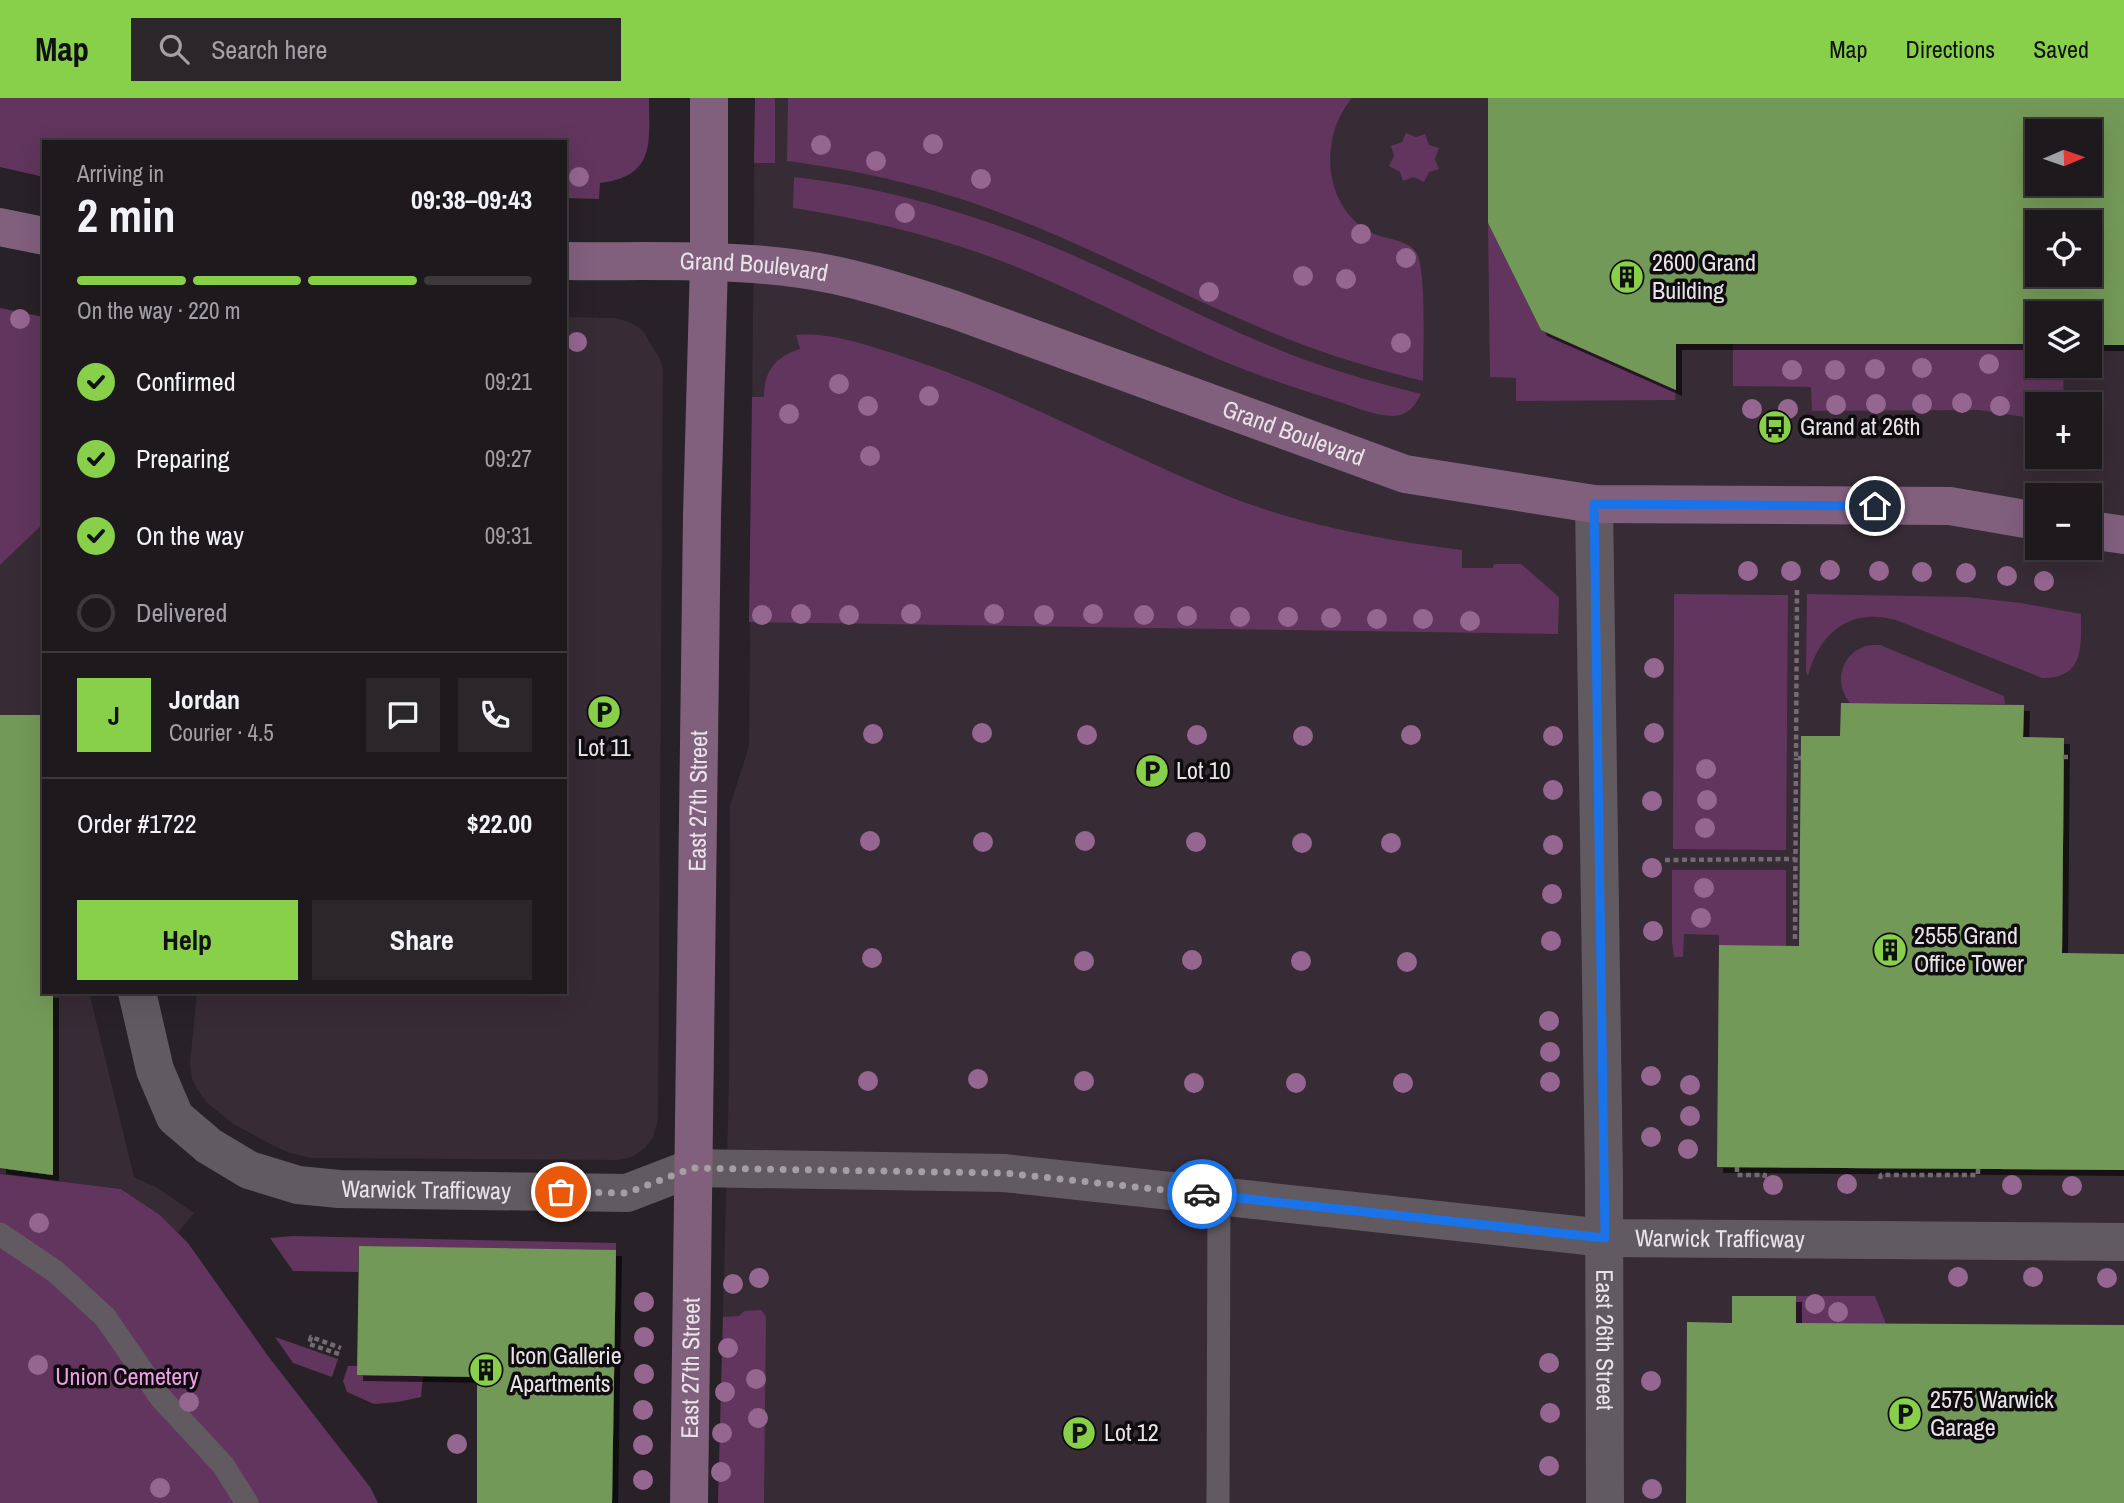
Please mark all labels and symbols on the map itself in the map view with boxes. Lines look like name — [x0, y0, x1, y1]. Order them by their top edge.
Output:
north arrow — [2025, 119, 2102, 196]
street label: Grand Boulevard — [679, 244, 831, 288]
place label: 2600 Grand Building — [1652, 246, 1756, 306]
building icon: 2600 Grand Building — [1608, 258, 1646, 296]
street label: Grand Boulevard — [1218, 392, 1369, 473]
bus stop icon: Grand at 26th — [1756, 408, 1794, 446]
place label: Grand at 26th — [1800, 410, 1920, 442]
pin — [1845, 476, 1905, 536]
parking icon: Lot 11 — [585, 693, 623, 731]
street label: East 27th Street — [680, 730, 714, 872]
place label: Lot 11 — [577, 731, 631, 763]
parking icon: Lot 10 — [1133, 752, 1171, 790]
place label: Lot 10 — [1176, 754, 1231, 786]
place label: 2555 Grand Office Tower — [1914, 919, 2024, 979]
building icon: 2555 Grand Office Tower — [1871, 931, 1909, 969]
courier — [1167, 1159, 1237, 1229]
pin — [531, 1162, 591, 1222]
street label: Warwick Trafficway — [341, 1172, 511, 1206]
street label: Warwick Trafficway — [1635, 1221, 1805, 1255]
street label: East 26th Street — [1589, 1269, 1622, 1411]
street label: East 27th Street — [673, 1297, 707, 1439]
place label: Icon Gallerie Apartments — [509, 1339, 622, 1399]
building icon: Icon Gallerie Apartments — [467, 1351, 505, 1389]
park label: Union Cemetery — [55, 1360, 199, 1392]
place label: 2575 Warwick Garage — [1930, 1383, 2054, 1443]
parking icon: 2575 Warwick Garage — [1886, 1395, 1924, 1433]
parking icon: Lot 12 — [1060, 1414, 1098, 1452]
place label: Lot 12 — [1104, 1416, 1159, 1448]

